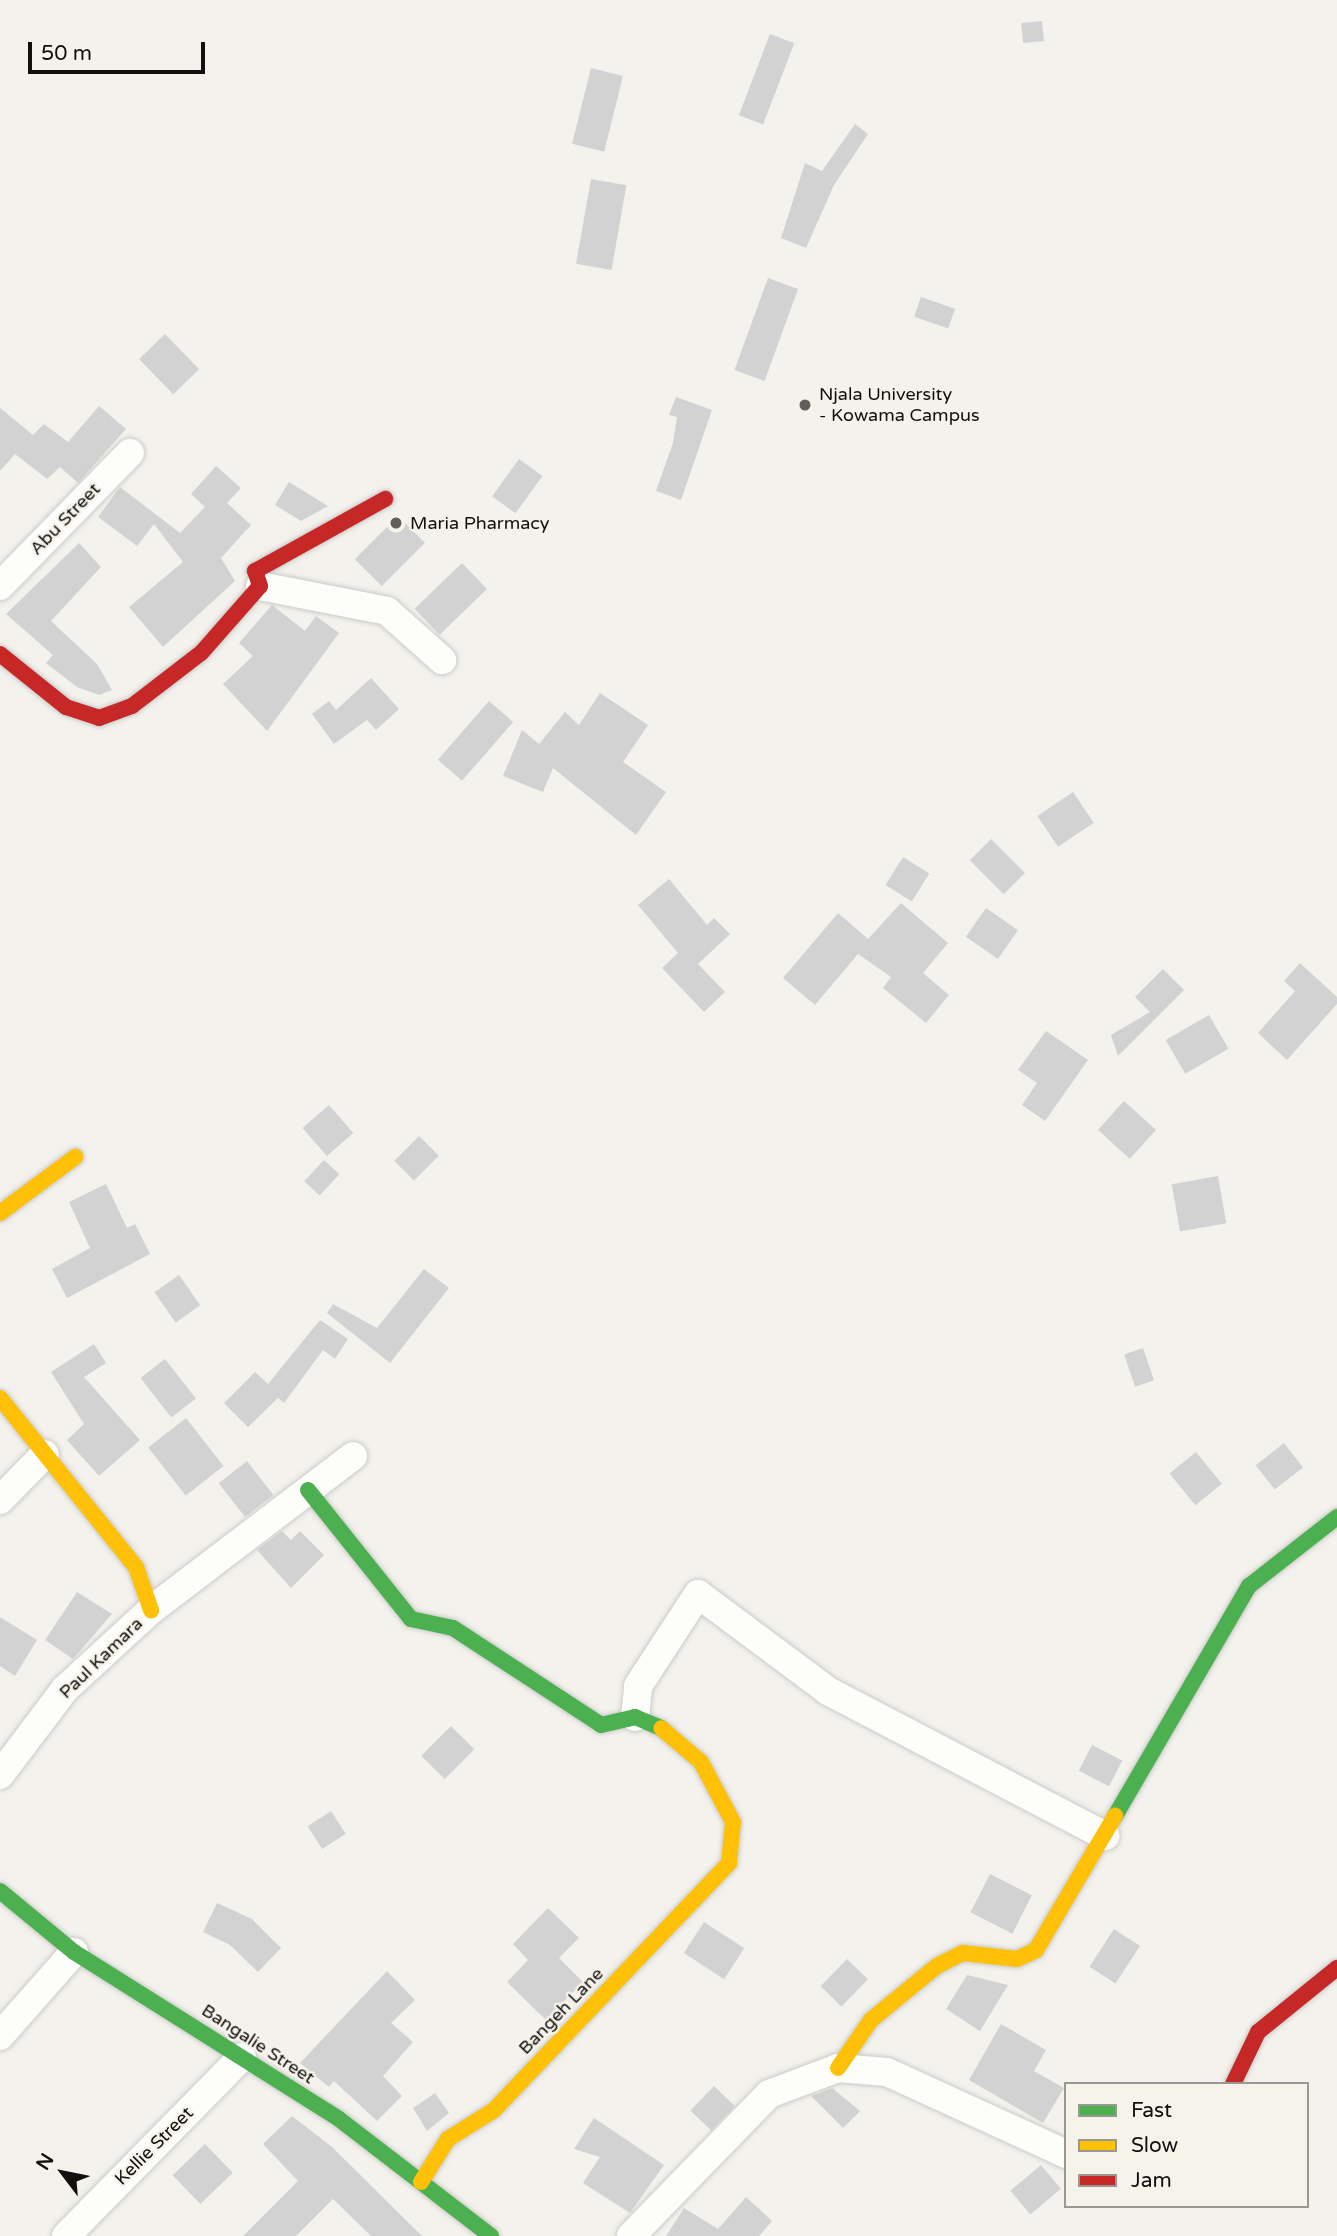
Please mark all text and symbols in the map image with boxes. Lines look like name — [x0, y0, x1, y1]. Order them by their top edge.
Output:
scale bar — [32, 28, 208, 72]
text: 50 m — [41, 41, 92, 66]
place label: Njala University - Kowama Campus — [819, 384, 980, 426]
marker: Njala University - Kowama Campus — [797, 397, 813, 413]
street label: Abu Street — [25, 478, 105, 560]
place label: Maria Pharmacy — [410, 512, 550, 534]
marker: Maria Pharmacy — [388, 515, 404, 531]
street label: Paul Kamara — [55, 1613, 147, 1703]
street label: Bangeh Lane — [514, 1963, 608, 2059]
street label: Bangalie Street — [197, 1999, 319, 2089]
legend — [1064, 2082, 1309, 2208]
text: Fast — [1131, 2098, 1172, 2123]
street label: Kellie Street — [110, 2102, 198, 2190]
text: Slow — [1131, 2133, 1178, 2158]
north arrow — [28, 2138, 98, 2208]
text: N — [32, 2150, 59, 2174]
text: Jam — [1131, 2168, 1172, 2193]

